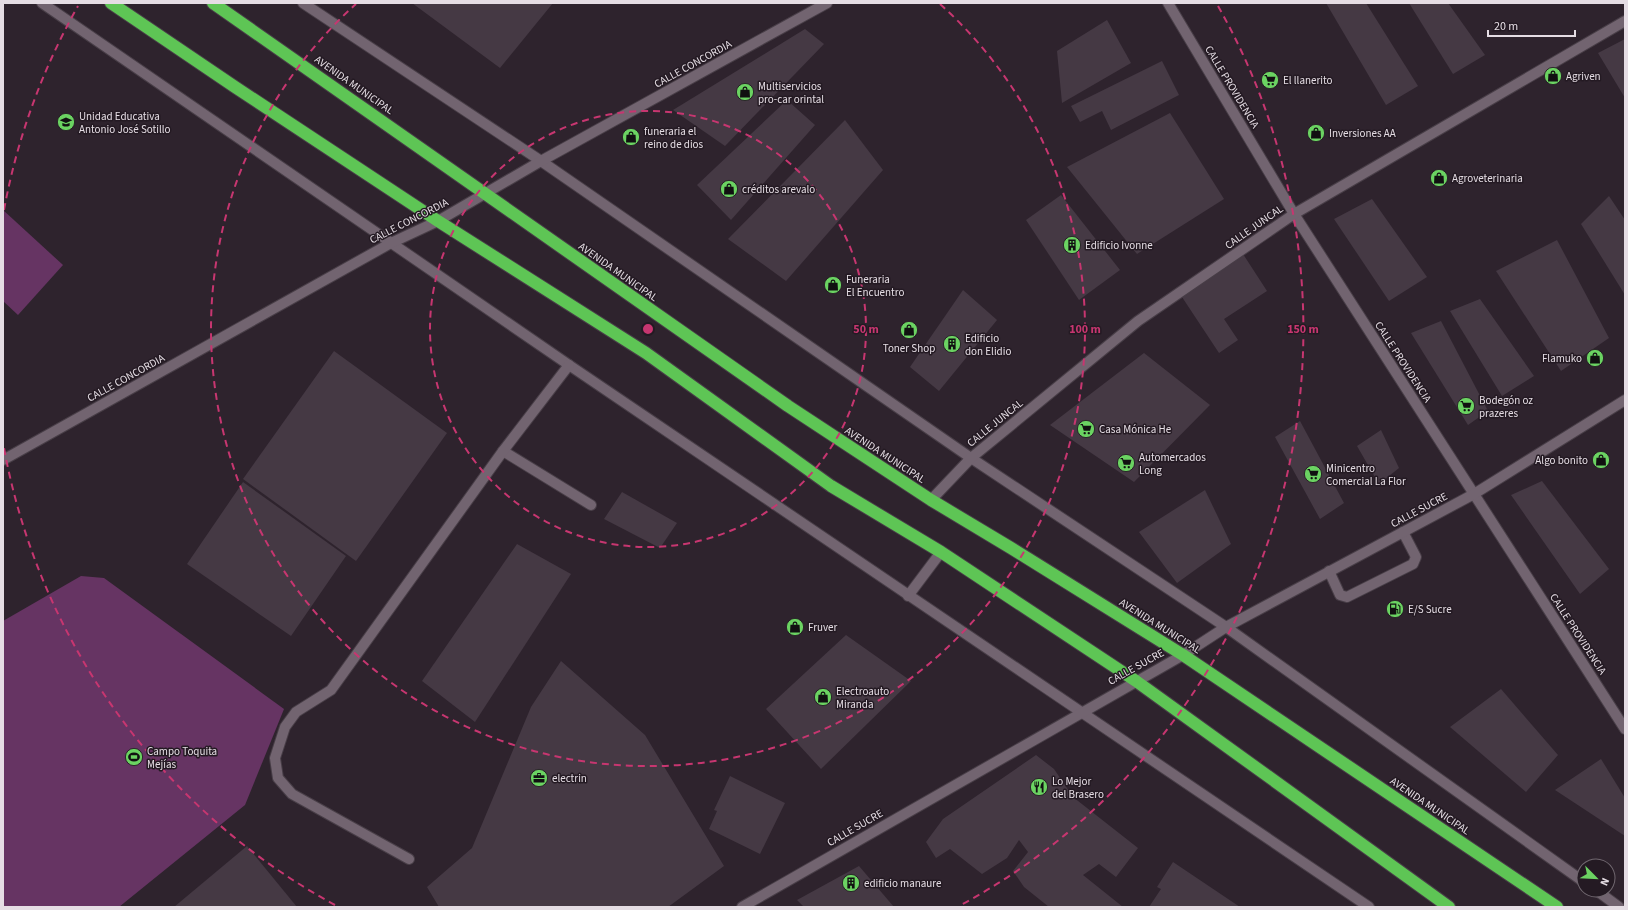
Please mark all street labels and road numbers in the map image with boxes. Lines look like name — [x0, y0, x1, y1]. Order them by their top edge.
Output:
street label: CALLE CONCORDIA — [652, 36, 734, 92]
street label: CALLE PROVIDENCIA — [1201, 43, 1263, 131]
street label: AVENIDA MUNICIPAL — [311, 52, 397, 118]
street label: CALLE CONCORDIA — [367, 195, 451, 247]
street label: CALLE JUNCAL — [1222, 201, 1287, 253]
street label: AVENIDA MUNICIPAL — [575, 239, 661, 305]
street label: CALLE PROVIDENCIA — [1371, 318, 1435, 406]
street label: CALLE CONCORDIA — [85, 350, 167, 406]
street label: CALLE JUNCAL — [964, 395, 1027, 450]
street label: AVENIDA MUNICIPAL — [842, 423, 929, 487]
street label: CALLE SUCRE — [1388, 489, 1450, 531]
street label: CALLE PROVIDENCIA — [1546, 590, 1610, 678]
street label: AVENIDA MUNICIPAL — [1116, 595, 1204, 657]
street label: CALLE SUCRE — [1105, 645, 1167, 689]
street label: AVENIDA MUNICIPAL — [1387, 774, 1473, 839]
street label: CALLE SUCRE — [824, 806, 886, 850]

